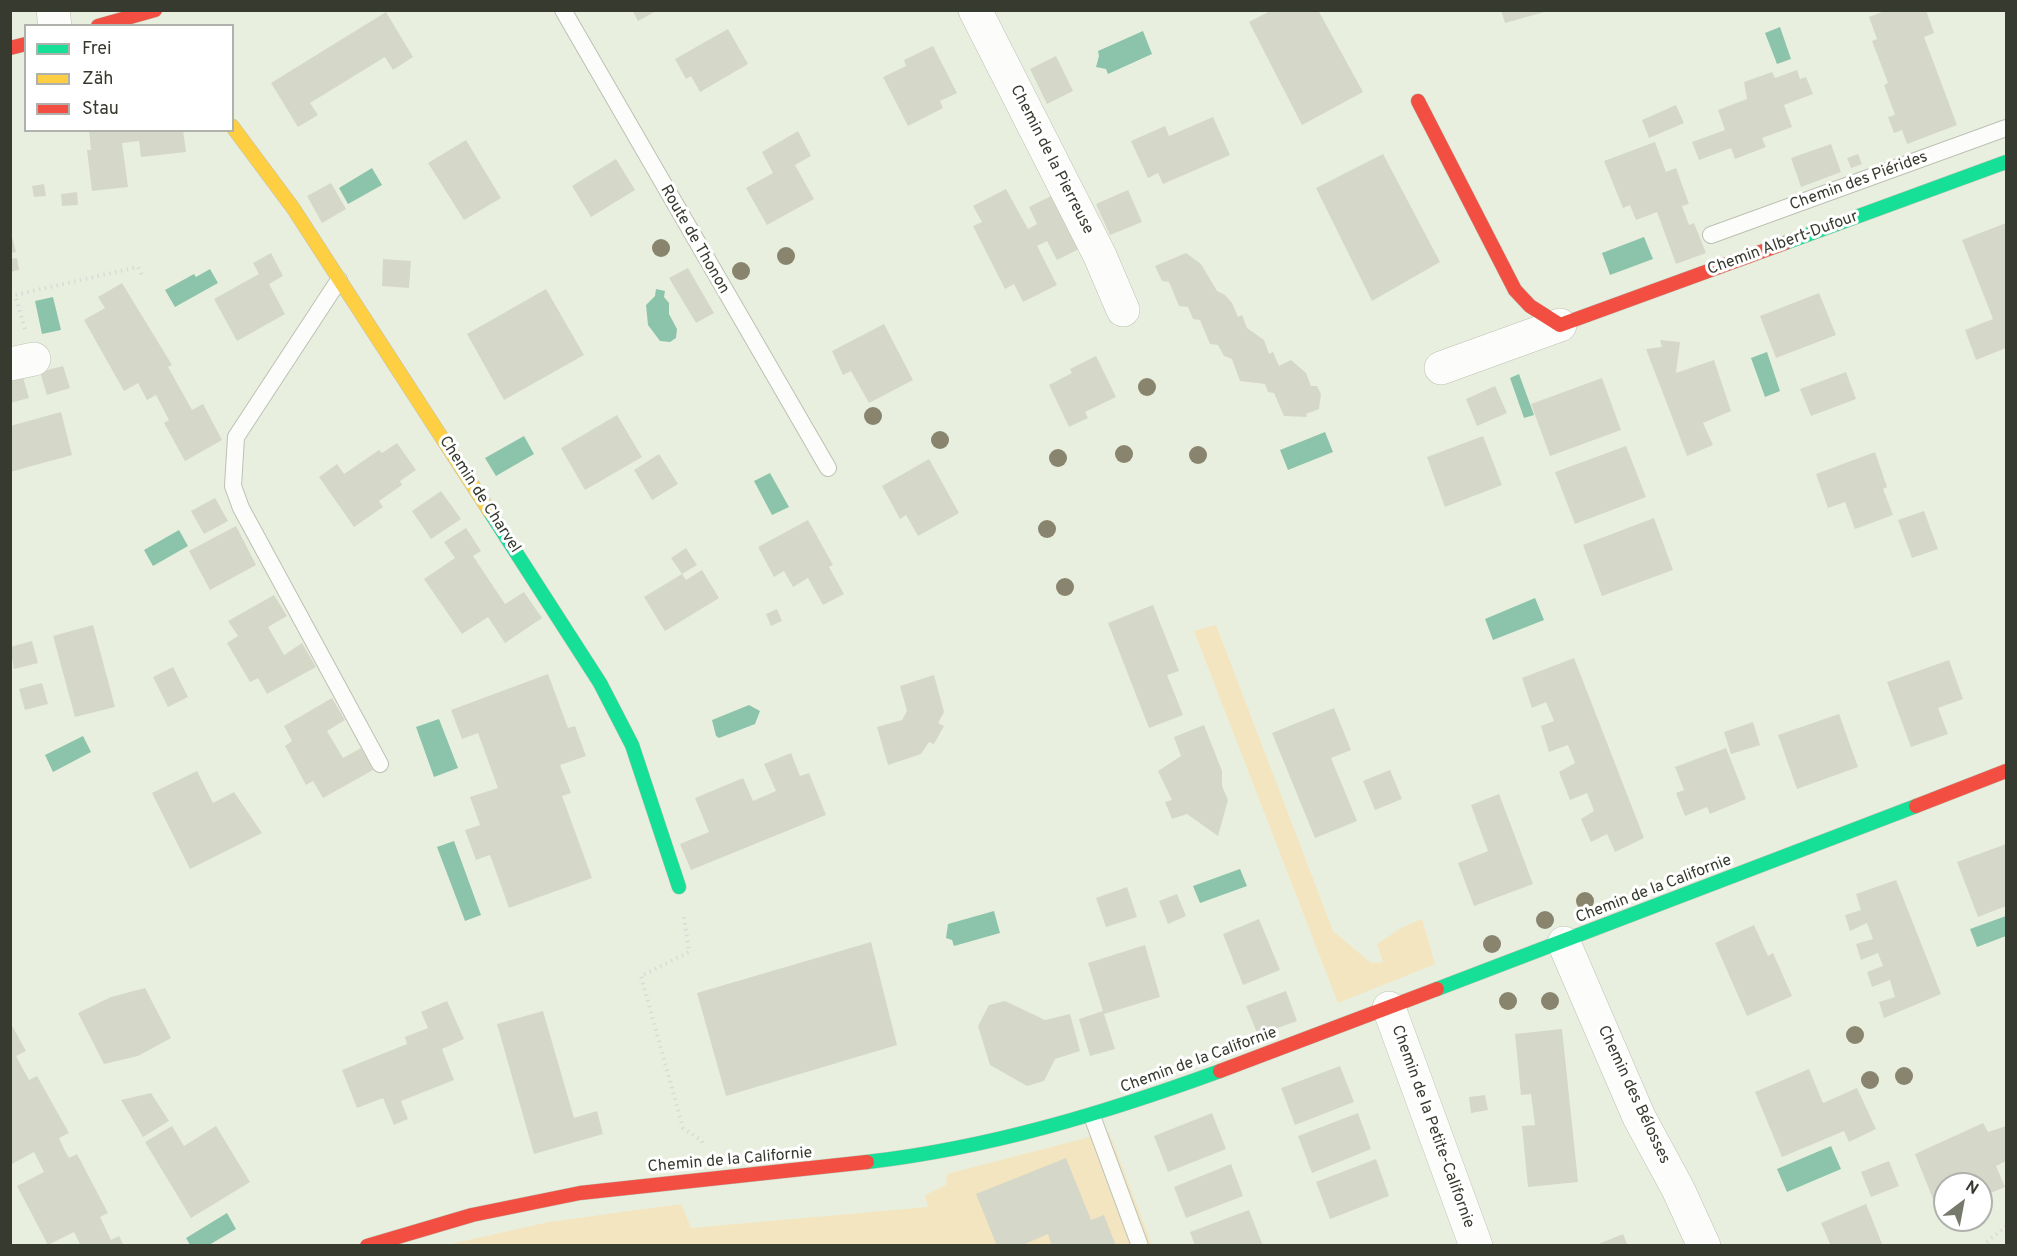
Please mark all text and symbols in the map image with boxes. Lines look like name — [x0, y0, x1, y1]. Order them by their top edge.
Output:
legend — [24, 24, 234, 132]
text: Frei — [82, 38, 112, 61]
text: Zäh — [82, 68, 113, 91]
street label: Chemin de la Pierreuse — [1005, 82, 1097, 238]
text: Stau — [82, 98, 119, 121]
street label: Chemin des Piérides — [1787, 148, 1931, 216]
street label: Route de Thonon — [655, 182, 733, 298]
street label: Chemin Albert-Dufour — [1705, 208, 1861, 280]
street label: Chemin de Charvel — [434, 433, 524, 557]
street label: Chemin de la Californie — [1573, 851, 1735, 929]
street label: Chemin de la Petite-Californie — [1386, 1023, 1478, 1231]
street label: Chemin des Bélosses — [1593, 1023, 1673, 1167]
street label: Chemin de la Californie — [1118, 1024, 1280, 1098]
street label: Chemin de la Californie — [647, 1144, 813, 1178]
north arrow — [1933, 1172, 1993, 1232]
text: N — [1961, 1177, 1982, 1200]

